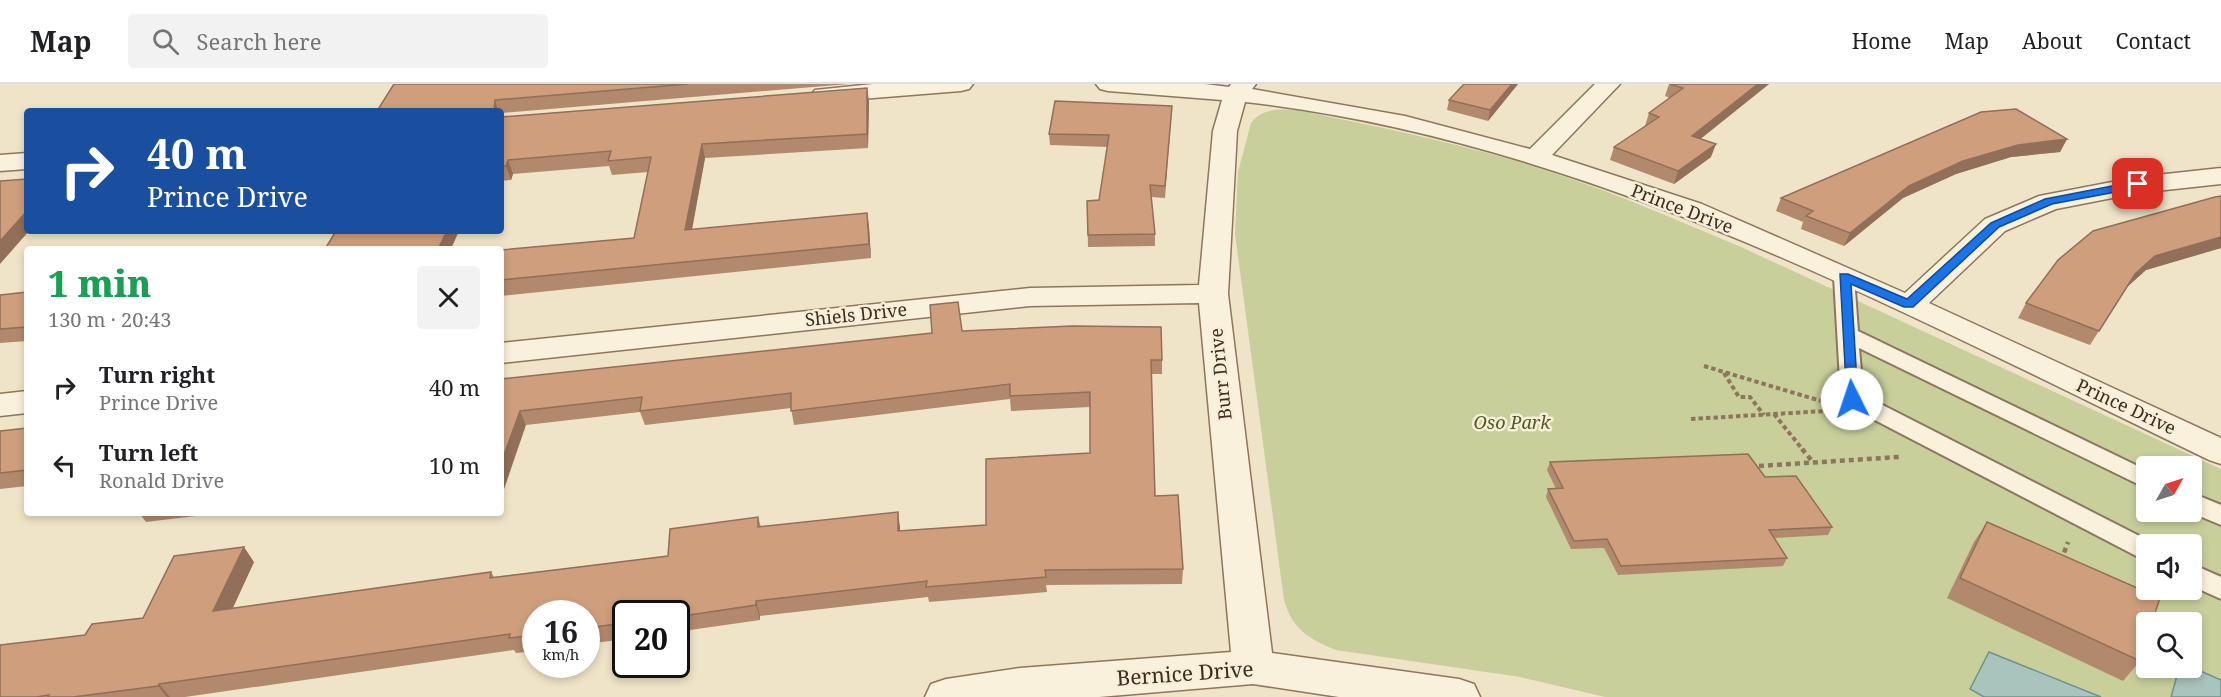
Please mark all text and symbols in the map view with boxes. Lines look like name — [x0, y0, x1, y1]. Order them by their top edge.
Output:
search box — [128, 14, 548, 68]
text: Map — [30, 22, 92, 60]
icon: search — [149, 25, 182, 58]
text: Search here — [197, 26, 321, 56]
text: Home — [1852, 27, 1912, 55]
text: Map — [1945, 27, 1989, 55]
text: About — [2022, 27, 2083, 55]
text: Contact — [2116, 27, 2191, 55]
text: 40 m — [147, 124, 247, 181]
icon: right — [48, 132, 126, 210]
pin — [2112, 158, 2163, 209]
icon: arrive — [2121, 167, 2154, 200]
text: Prince Drive — [147, 178, 308, 215]
street label: Prince Drive — [1628, 178, 1737, 238]
text: 1 min — [48, 259, 151, 308]
button: close — [417, 266, 480, 329]
street label: Shiels Drive — [804, 297, 908, 331]
text: 130 m · 20:43 — [48, 306, 171, 333]
street label: Burr Drive — [1203, 327, 1237, 421]
text: Turn right — [99, 359, 215, 389]
position arrow — [1820, 367, 1884, 431]
icon: right — [48, 371, 81, 404]
text: 40 m — [429, 372, 480, 402]
street label: Prince Drive — [2073, 373, 2180, 440]
text: Prince Drive — [99, 389, 218, 416]
park label: Oso Park — [1474, 410, 1551, 434]
text: Turn left — [99, 437, 198, 467]
icon: left — [48, 449, 81, 482]
text: 10 m — [429, 450, 480, 480]
north arrow — [2136, 456, 2202, 522]
map controls — [2136, 456, 2202, 678]
text: Ronald Drive — [99, 467, 224, 494]
button: sound — [2136, 534, 2202, 600]
speed limit sign: 20 — [612, 600, 690, 678]
text: 16 — [544, 611, 578, 652]
button: search — [2136, 612, 2202, 678]
text: km/h — [543, 644, 579, 664]
street label: Bernice Drive — [1115, 654, 1254, 692]

